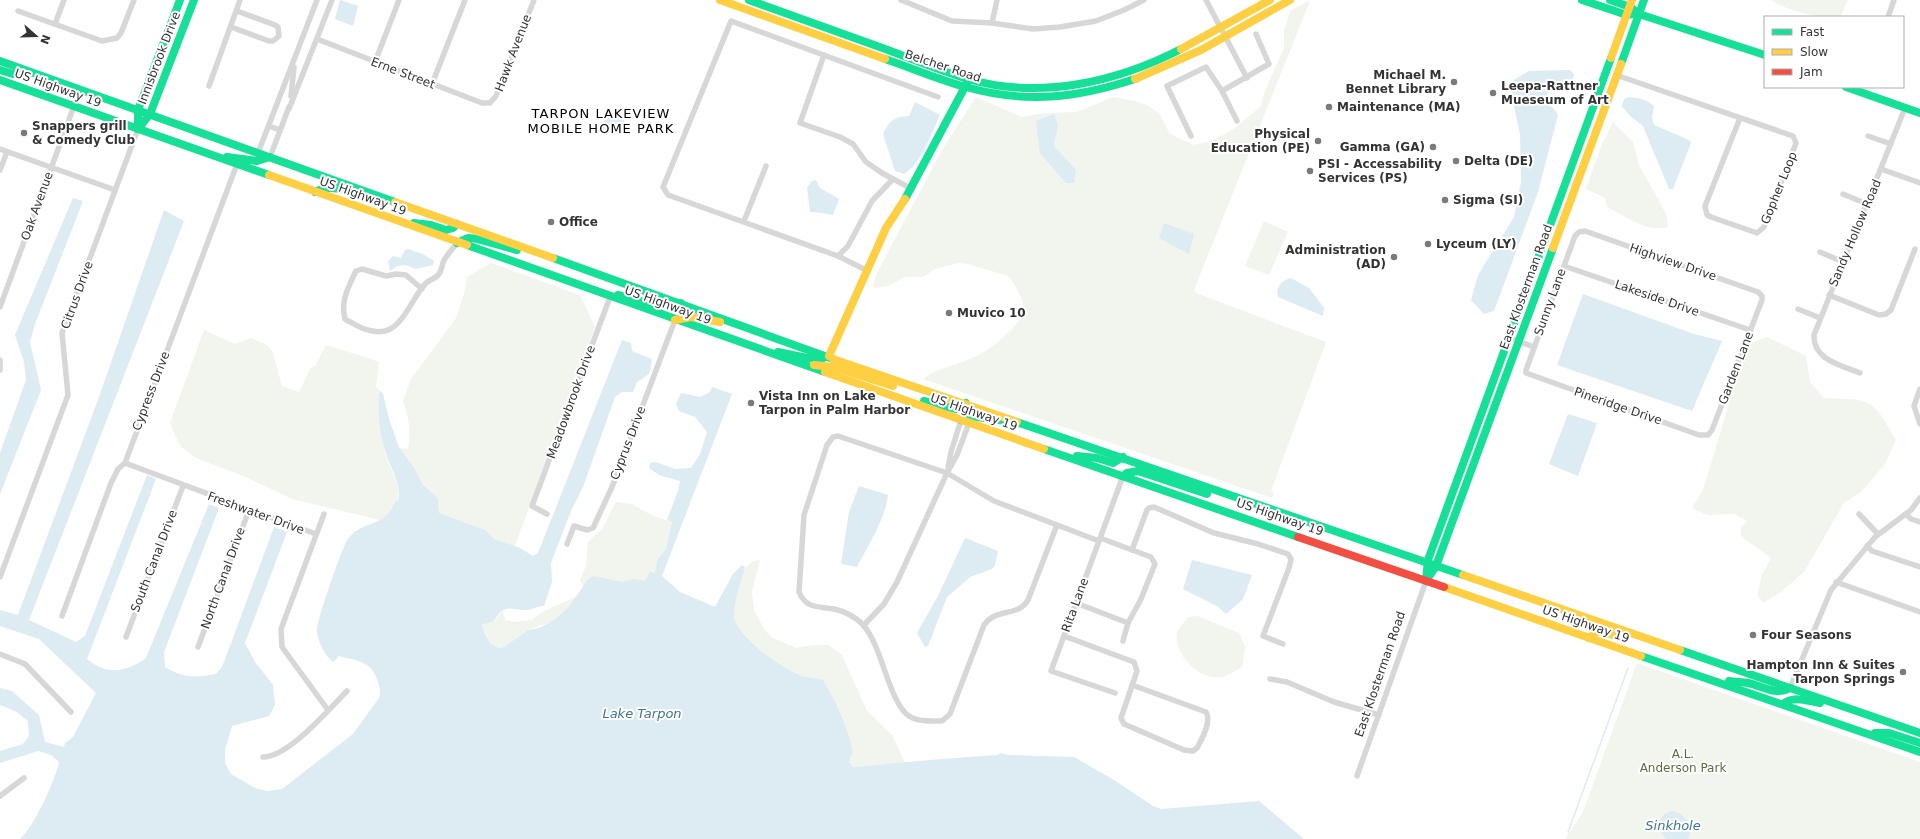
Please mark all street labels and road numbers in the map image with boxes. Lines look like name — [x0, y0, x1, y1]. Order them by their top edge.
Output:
street label: Innisbrook Drive — [135, 10, 183, 106]
street label: Hawk Avenue — [492, 12, 534, 94]
street label: Belcher Road — [903, 47, 983, 85]
street label: Erne Street — [369, 54, 437, 92]
street label: US Highway 19 — [13, 66, 103, 110]
street label: Gopher Loop — [1758, 150, 1800, 226]
street label: Oak Avenue — [18, 170, 56, 242]
street label: US Highway 19 — [318, 174, 408, 218]
street label: Sandy Hollow Road — [1826, 177, 1884, 289]
street label: East Klosterman Road — [1497, 223, 1555, 351]
street label: Highview Drive — [1628, 241, 1718, 283]
street label: Citrus Drive — [58, 259, 96, 331]
street label: Sunny Lane — [1531, 267, 1569, 337]
street label: Lakeside Drive — [1613, 277, 1701, 319]
street label: US Highway 19 — [623, 283, 713, 327]
street label: Garden Lane — [1716, 330, 1756, 406]
street label: Meadowbrook Drive — [544, 343, 598, 461]
street label: Cypress Drive — [130, 350, 172, 432]
street label: Pineridge Drive — [1572, 384, 1664, 428]
street label: US Highway 19 — [929, 391, 1019, 433]
street label: Cyprus Drive — [608, 404, 648, 482]
street label: Freshwater Drive — [206, 489, 306, 537]
street label: US Highway 19 — [1235, 496, 1325, 538]
street label: South Canal Drive — [128, 508, 180, 614]
street label: North Canal Drive — [198, 525, 248, 631]
street label: Rita Lane — [1059, 576, 1091, 634]
street label: US Highway 19 — [1541, 603, 1631, 645]
street label: East Klosterman Road — [1352, 609, 1408, 739]

